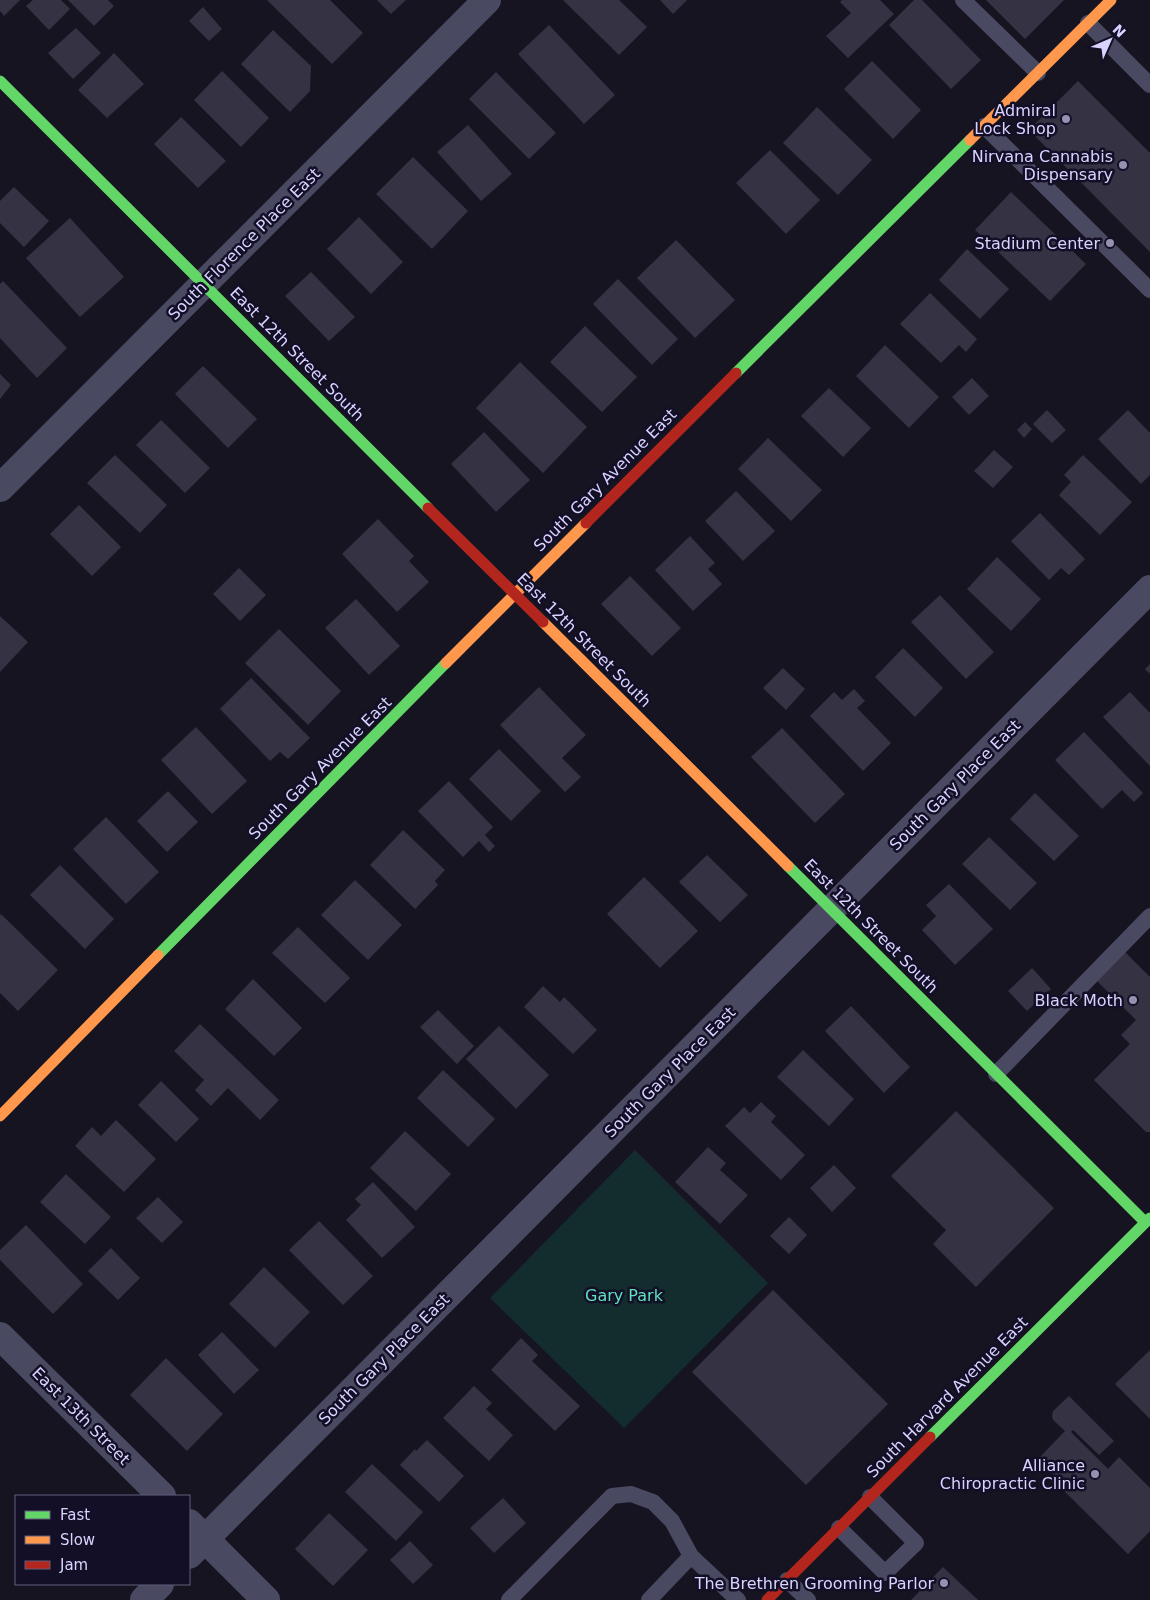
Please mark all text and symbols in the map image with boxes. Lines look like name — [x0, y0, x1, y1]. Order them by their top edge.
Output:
north arrow — [1085, 15, 1135, 65]
text: N — [1109, 21, 1129, 41]
place label: Admiral Lock Shop — [974, 101, 1056, 138]
marker: Admiral Lock Shop — [1060, 113, 1072, 125]
place label: Nirvana Cannabis Dispensary — [972, 147, 1113, 184]
marker: Nirvana Cannabis Dispensary — [1117, 159, 1129, 171]
street label: South Florence Place East — [164, 164, 324, 324]
place label: Stadium Center — [975, 234, 1100, 253]
marker: Stadium Center — [1104, 237, 1116, 249]
street label: East 12th Street South — [226, 283, 368, 425]
street label: South Gary Avenue East — [530, 405, 680, 555]
street label: East 12th Street South — [513, 569, 655, 711]
street label: South Gary Avenue East — [245, 693, 395, 843]
street label: South Gary Place East — [886, 716, 1024, 854]
street label: East 12th Street South — [800, 855, 942, 997]
place label: Black Moth — [1035, 991, 1123, 1010]
marker: Black Moth — [1127, 994, 1139, 1006]
street label: South Gary Place East — [601, 1003, 739, 1141]
park label: Gary Park — [585, 1286, 664, 1305]
street label: South Gary Place East — [315, 1290, 453, 1428]
street label: South Harvard Avenue East — [863, 1313, 1031, 1481]
street label: East 13th Street — [28, 1363, 134, 1469]
place label: Alliance Chiropractic Clinic — [940, 1456, 1085, 1493]
marker: Alliance Chiropractic Clinic — [1089, 1468, 1101, 1480]
legend — [15, 1495, 190, 1585]
text: Fast — [60, 1506, 90, 1524]
text: Slow — [60, 1531, 95, 1549]
text: Jam — [59, 1556, 88, 1574]
place label: The Brethren Grooming Parlor — [694, 1574, 934, 1593]
marker: The Brethren Grooming Parlor — [938, 1577, 950, 1589]

